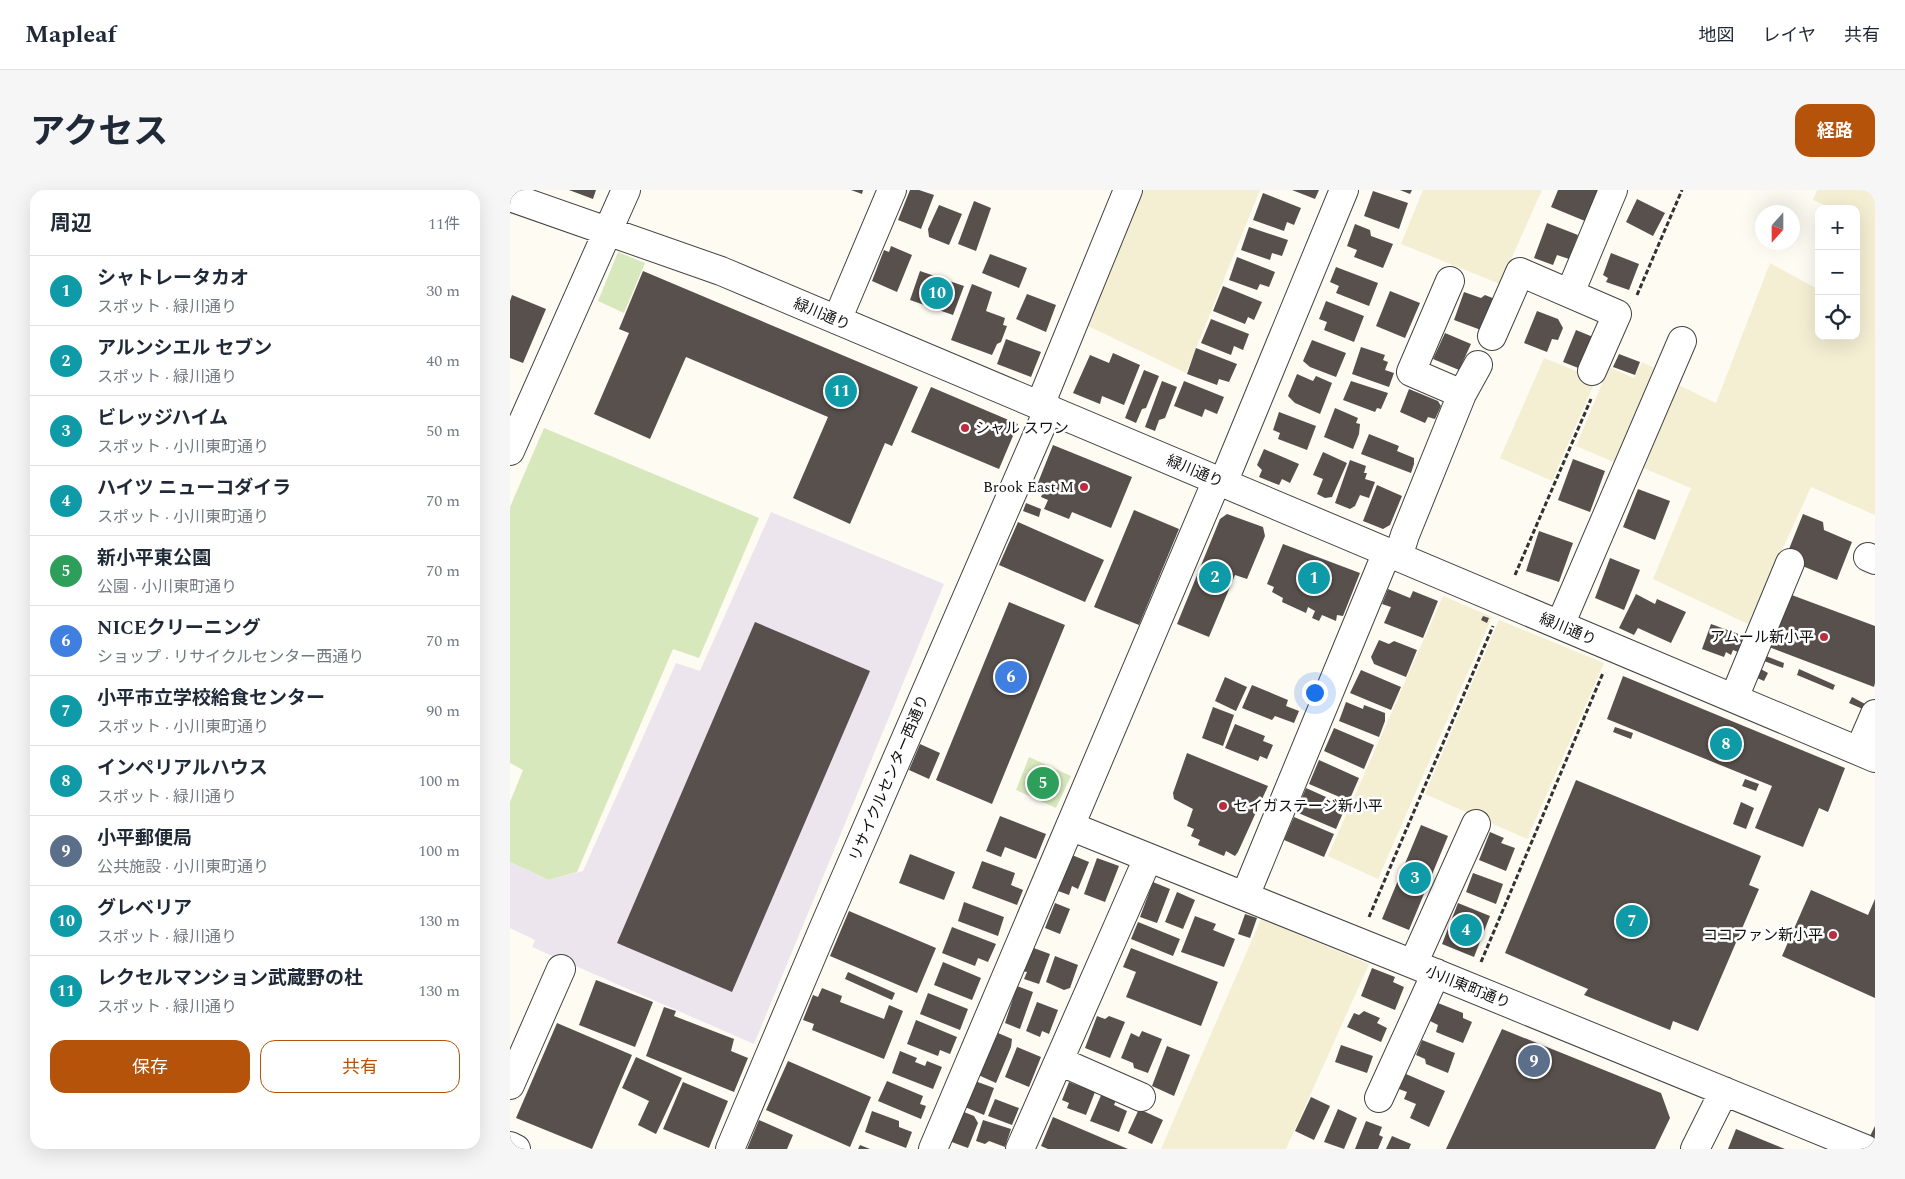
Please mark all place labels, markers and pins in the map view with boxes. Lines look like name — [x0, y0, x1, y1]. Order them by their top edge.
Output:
pin: 10 — [921, 274, 953, 312]
pin: 11 — [825, 372, 857, 410]
place label: シャル スワン — [975, 417, 1069, 440]
marker: シャル スワン — [959, 422, 971, 434]
place label: Brook East M — [983, 476, 1074, 499]
marker: Brook East M — [1078, 481, 1090, 493]
pin: 2 — [1199, 558, 1231, 596]
pin: 1 — [1298, 559, 1330, 597]
place label: アムール新小平 — [1710, 626, 1814, 649]
marker: アムール新小平 — [1818, 631, 1830, 643]
pin: 6 — [995, 658, 1027, 696]
pin: 8 — [1710, 725, 1742, 763]
pin: 5 — [1027, 764, 1059, 802]
place label: セイガステージ新小平 — [1233, 795, 1383, 818]
marker: セイガステージ新小平 — [1217, 800, 1229, 812]
pin: 3 — [1399, 859, 1431, 897]
pin: 7 — [1616, 902, 1648, 940]
pin: 4 — [1450, 911, 1482, 949]
place label: ココファン新小平 — [1703, 924, 1823, 947]
marker: ココファン新小平 — [1827, 929, 1839, 941]
pin: 9 — [1518, 1042, 1550, 1080]

